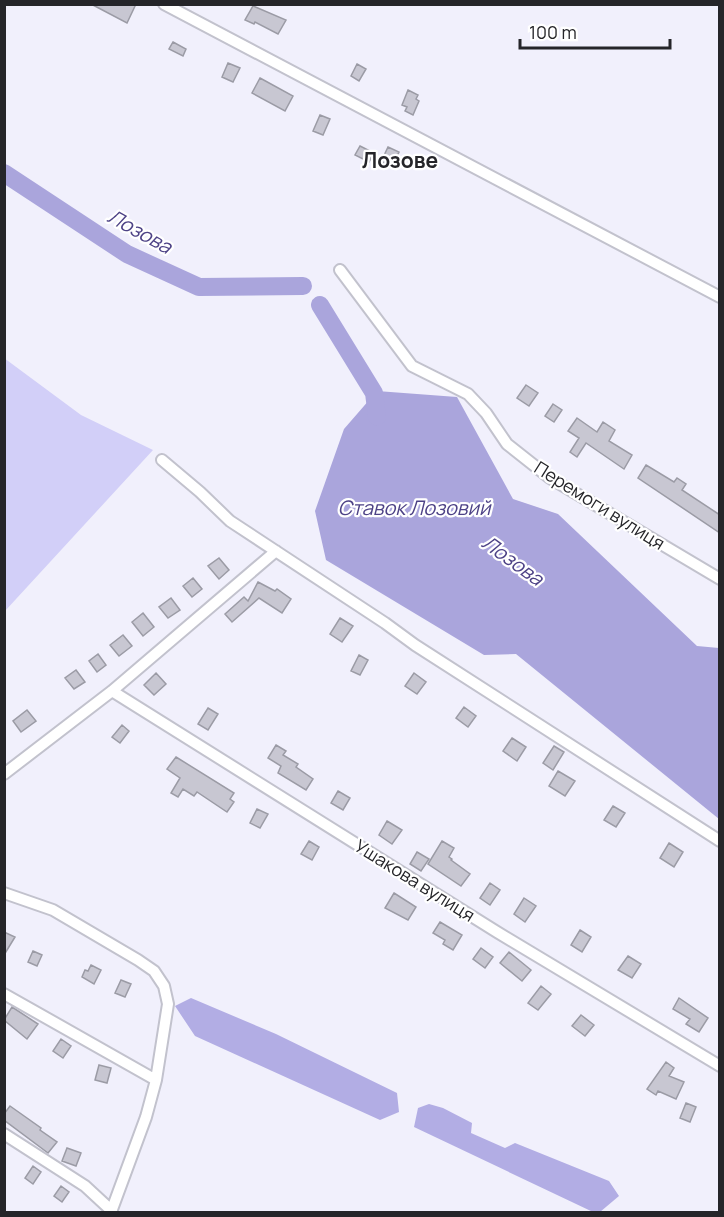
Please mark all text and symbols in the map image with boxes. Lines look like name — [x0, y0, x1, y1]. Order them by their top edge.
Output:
scale bar — [520, 12, 670, 50]
text: 100 m — [529, 20, 577, 44]
district label: Лозове — [362, 146, 438, 174]
water label: Лозова — [103, 202, 178, 260]
street label: Перемоги вулиця — [530, 455, 670, 555]
water label: Ставок Лозовий — [338, 494, 492, 521]
water label: Лозова — [477, 529, 550, 592]
street label: Ушакова вулиця — [350, 833, 480, 927]

